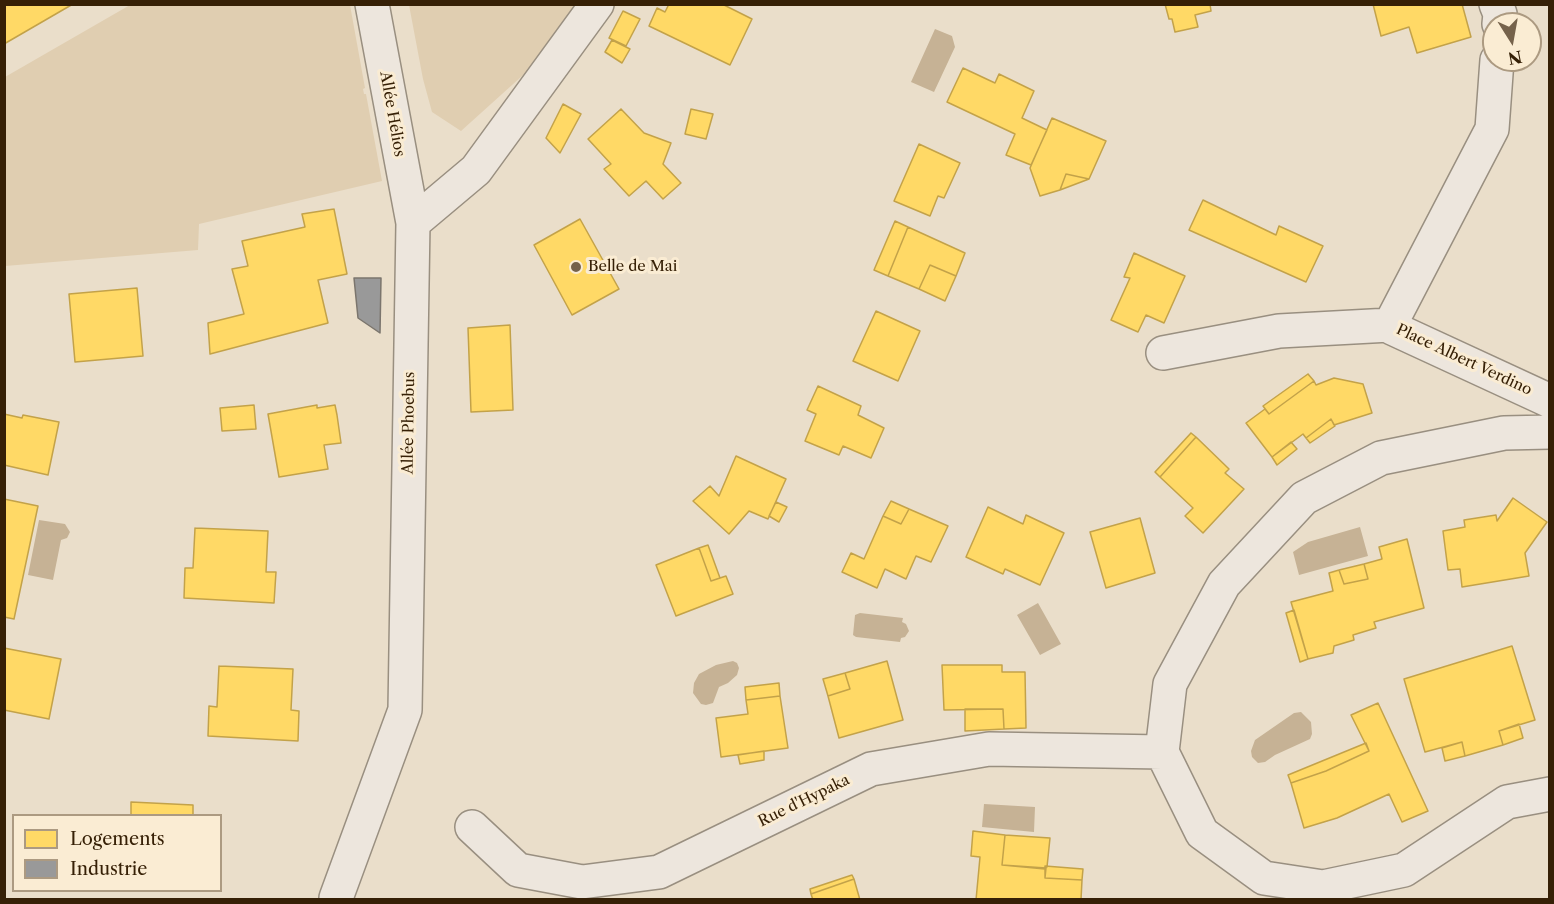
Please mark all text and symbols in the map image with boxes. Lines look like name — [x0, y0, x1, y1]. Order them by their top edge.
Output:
north arrow — [1482, 12, 1542, 72]
text: N — [1506, 47, 1524, 69]
street label: Allée Hélios — [376, 70, 408, 158]
place label: Belle de Mai — [588, 258, 677, 276]
marker: Belle de Mai — [569, 260, 583, 274]
street label: Place Albert Verdino — [1393, 321, 1535, 399]
street label: Allée Phoebus — [399, 372, 419, 474]
street label: Rue d'Hypaka — [755, 771, 853, 831]
legend — [12, 814, 222, 892]
text: Logements — [70, 828, 165, 850]
text: Industrie — [70, 858, 147, 880]

